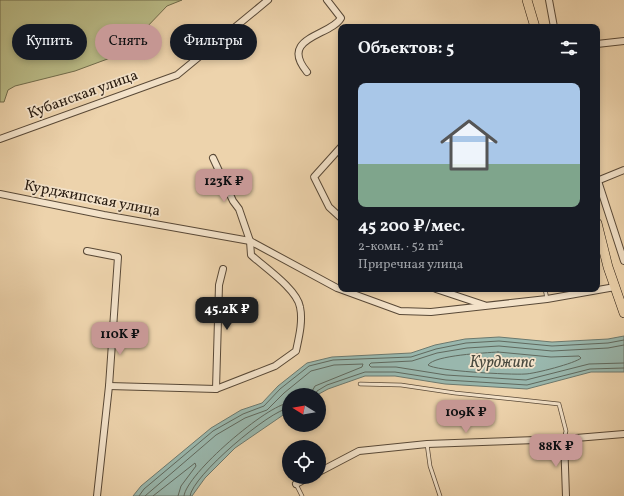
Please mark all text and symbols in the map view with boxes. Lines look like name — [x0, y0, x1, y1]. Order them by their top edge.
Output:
chip: Купить — [12, 24, 87, 60]
chip: Снять — [95, 24, 162, 60]
chip: Фильтры — [170, 24, 257, 60]
text: Объектов: 5 — [358, 37, 454, 60]
icon: filters — [558, 37, 580, 59]
street label: Кубанская улица — [25, 65, 141, 125]
icon: home — [433, 109, 505, 181]
pin: 123K ₽ — [191, 169, 257, 203]
text: 123K ₽ — [204, 173, 244, 191]
street label: Курджипская улица — [22, 175, 162, 223]
text: 45 200 ₽/мес. — [358, 215, 465, 238]
text: 2-комн. · 52 m² — [358, 238, 444, 256]
text: Приречная улица — [358, 256, 463, 274]
pin: 45.2K ₽ — [190, 297, 264, 331]
text: 45.2K ₽ — [204, 301, 250, 319]
pin: 110K ₽ — [87, 322, 153, 356]
text: 110K ₽ — [100, 326, 140, 344]
water label: Курджипс — [469, 352, 535, 374]
north arrow — [282, 388, 326, 432]
map controls — [282, 388, 326, 484]
pin: 109K ₽ — [433, 400, 499, 434]
text: 109K ₽ — [445, 404, 487, 422]
pin: 88K ₽ — [528, 434, 584, 468]
text: 88K ₽ — [538, 438, 574, 456]
button: locate — [282, 440, 326, 484]

